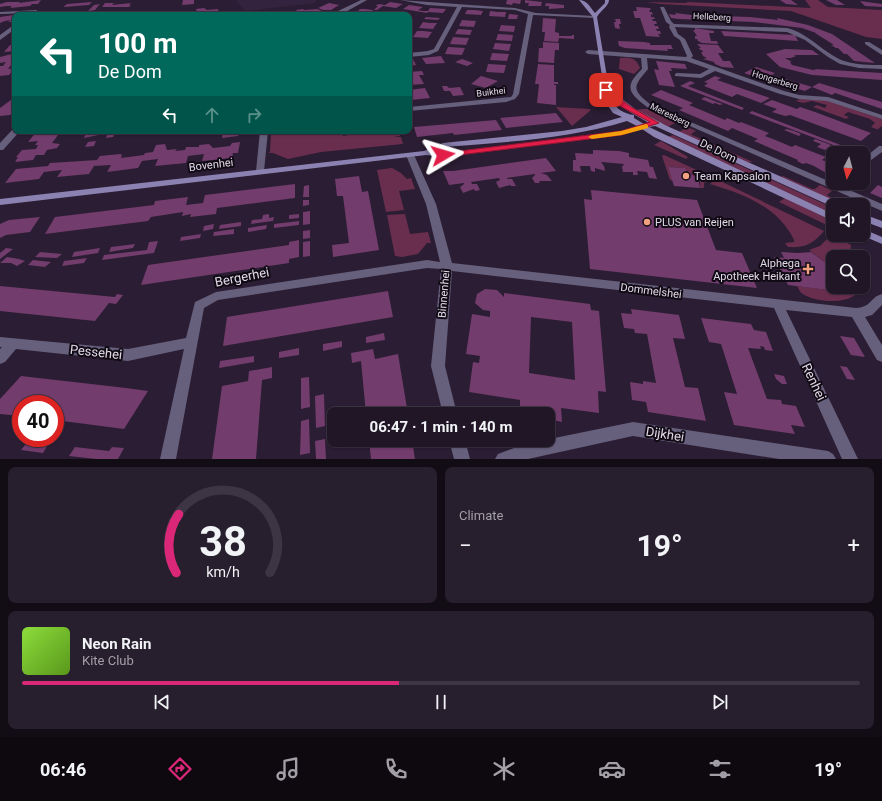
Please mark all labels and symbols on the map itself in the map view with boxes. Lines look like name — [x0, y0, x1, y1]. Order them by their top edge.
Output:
street label: Helleberg — [693, 11, 731, 23]
street label: Hongerberg — [751, 68, 799, 92]
pin — [589, 73, 623, 107]
street label: Buikhei — [476, 85, 506, 99]
street label: Meresberg — [649, 101, 691, 129]
position arrow — [422, 134, 464, 176]
street label: De Dom — [698, 137, 738, 165]
north arrow — [826, 146, 870, 190]
street label: Bovenhei — [188, 156, 234, 174]
place label: Team Kapsalon — [694, 170, 770, 183]
marker: Team Kapsalon — [681, 171, 691, 181]
place label: PLUS van Reijen — [655, 216, 734, 229]
marker: PLUS van Reijen — [642, 217, 652, 227]
place label: Alphega Apotheek Heikant — [713, 257, 800, 283]
street label: Bergerhei — [214, 264, 270, 290]
marker: Alphega Apotheek Heikant — [803, 264, 813, 274]
street label: Binnenhei — [435, 269, 453, 319]
street label: Dommelshei — [620, 281, 682, 301]
street label: Pessehei — [69, 342, 123, 362]
street label: Renhei — [799, 361, 829, 403]
speed limit sign: 40 — [12, 395, 64, 447]
street label: Dijkhei — [645, 424, 685, 444]

